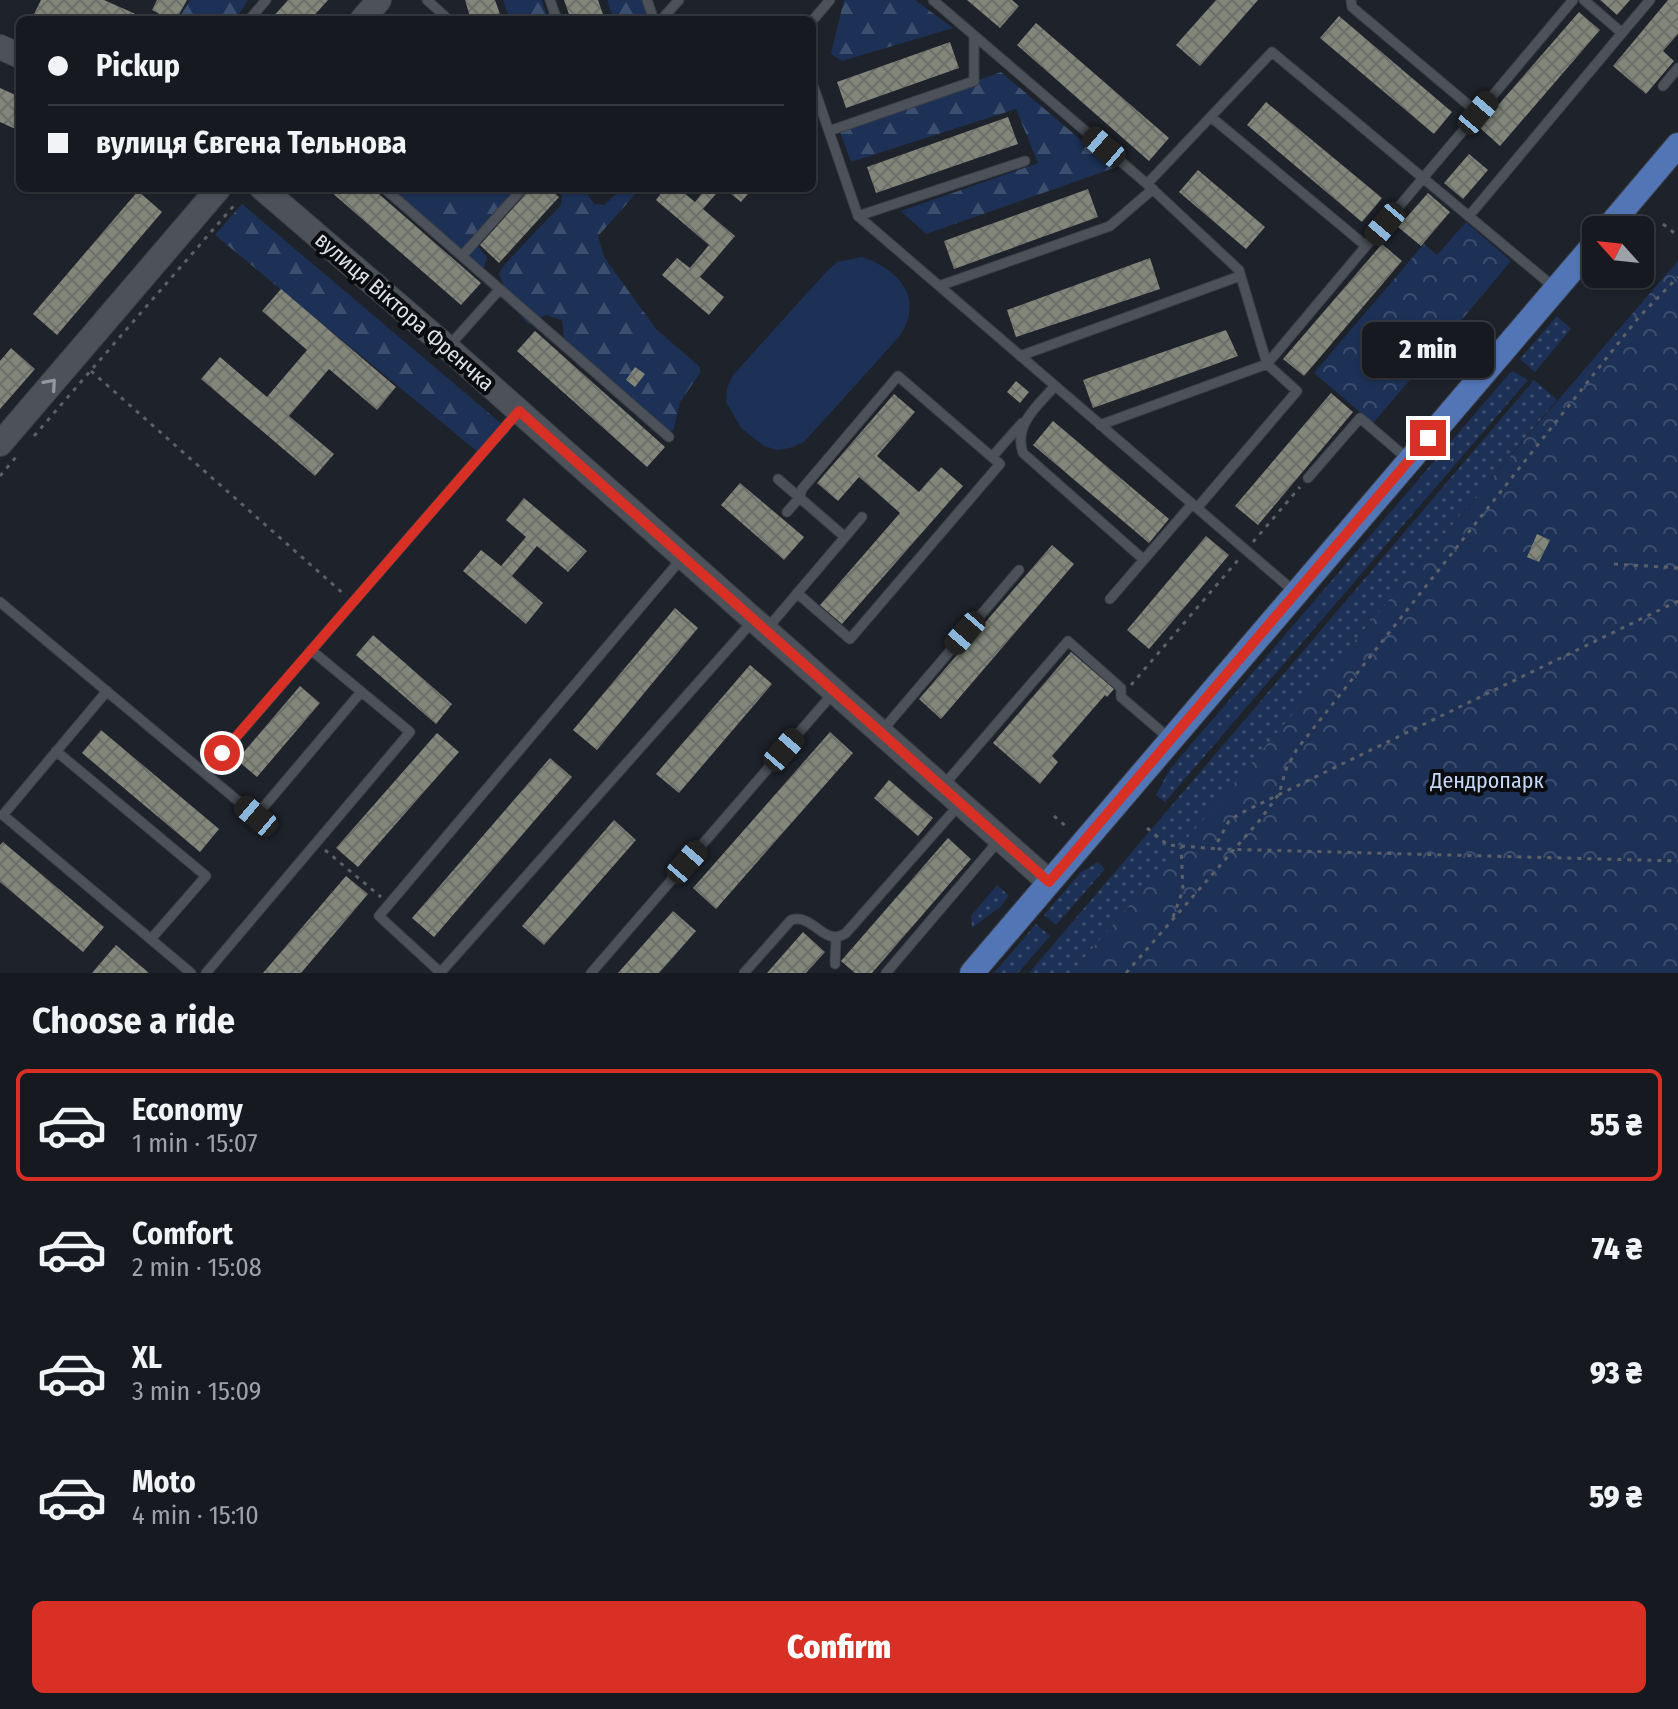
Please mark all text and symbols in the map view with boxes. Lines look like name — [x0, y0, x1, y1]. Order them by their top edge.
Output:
text: Pickup — [96, 48, 180, 84]
car — [1453, 87, 1503, 139]
car — [1078, 122, 1130, 172]
text: вулиця Євгена Тельнова — [96, 125, 407, 161]
car — [1360, 198, 1410, 250]
north arrow — [1582, 216, 1654, 288]
map controls — [1582, 216, 1654, 288]
street label: вулиця Віктора Френчка — [310, 226, 500, 397]
callout: 2 min — [1362, 322, 1494, 378]
text: 2 min — [1399, 334, 1457, 365]
one-way arrow — [41, 379, 56, 394]
route end — [1410, 420, 1446, 456]
car — [940, 607, 990, 659]
car — [759, 724, 809, 776]
route start — [204, 735, 240, 771]
park label: Дендропарк — [1429, 767, 1545, 794]
car — [230, 791, 282, 841]
car — [662, 836, 712, 888]
text: Choose a ride — [32, 999, 235, 1043]
icon: car — [36, 1089, 108, 1161]
text: Economy — [132, 1092, 243, 1128]
text: 55 ₴ — [1590, 1107, 1642, 1143]
text: 1 min · 15:07 — [132, 1128, 257, 1159]
icon: car — [36, 1213, 108, 1285]
text: Comfort — [132, 1216, 233, 1252]
text: 74 ₴ — [1592, 1231, 1642, 1267]
text: 2 min · 15:08 — [132, 1252, 262, 1283]
icon: car — [36, 1337, 108, 1409]
text: XL — [132, 1340, 162, 1376]
text: 93 ₴ — [1590, 1355, 1642, 1391]
text: 3 min · 15:09 — [132, 1376, 261, 1407]
icon: car — [36, 1461, 108, 1533]
text: Moto — [132, 1464, 196, 1500]
text: 59 ₴ — [1589, 1479, 1642, 1515]
text: 4 min · 15:10 — [132, 1500, 259, 1531]
button: Confirm — [32, 1601, 1646, 1693]

